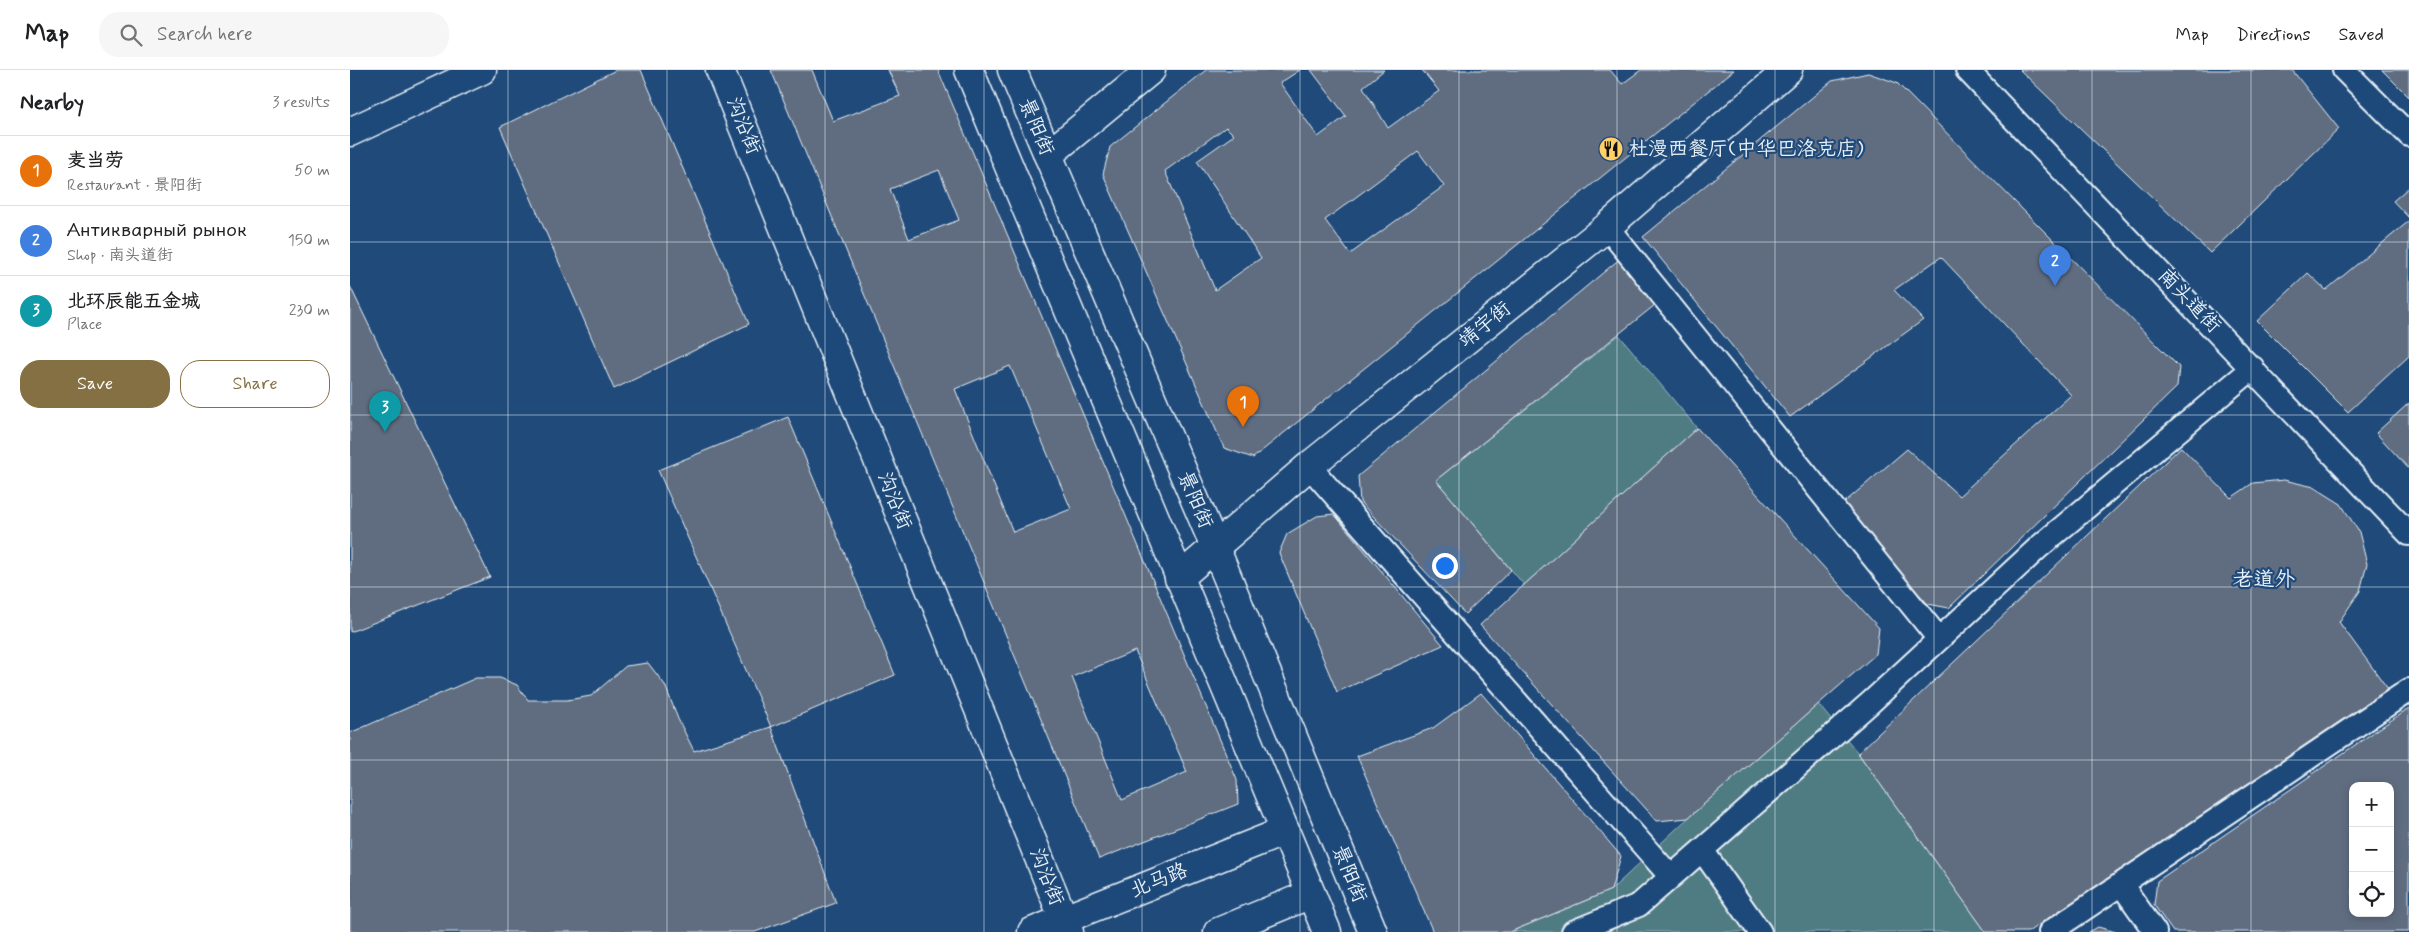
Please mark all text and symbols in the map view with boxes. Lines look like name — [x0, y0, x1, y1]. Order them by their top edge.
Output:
search box — [99, 12, 449, 57]
text: Map — [25, 19, 69, 50]
icon: search — [117, 21, 145, 49]
text: Search here — [157, 22, 253, 47]
text: Map — [2176, 23, 2209, 47]
text: Directions — [2237, 23, 2311, 47]
text: Saved — [2339, 23, 2384, 47]
text: Nearby — [20, 89, 84, 117]
text: 3 results — [272, 92, 330, 113]
street label: 沟沿街 — [719, 93, 767, 159]
street label: 景阳街 — [1012, 94, 1060, 160]
restaurant icon: 杜漫西餐厅(中华巴洛克店) — [1598, 136, 1624, 162]
place label: 杜漫西餐厅(中华巴洛克店) — [1628, 136, 1864, 163]
text: 麦当劳 — [67, 148, 124, 173]
text: 1 — [32, 160, 40, 181]
text: 50 m — [294, 160, 330, 181]
text: Restaurant · 景阳街 — [67, 175, 202, 196]
text: Антикварный рынок — [67, 218, 247, 243]
text: 2 — [32, 230, 40, 251]
text: 150 m — [288, 230, 330, 251]
text: Shop · 南头道街 — [67, 245, 173, 266]
pin: 2 — [2039, 245, 2071, 286]
street label: 南头道街 — [2152, 263, 2226, 339]
text: 北环辰能五金城 — [67, 289, 200, 314]
street label: 靖宇街 — [1453, 296, 1517, 354]
text: 3 — [32, 300, 40, 321]
text: 230 m — [289, 300, 330, 321]
text: Place — [67, 314, 102, 335]
button: Save — [20, 360, 170, 408]
button: Share — [180, 360, 330, 408]
pin: 1 — [1227, 386, 1259, 427]
pin: 3 — [369, 391, 401, 432]
street label: 景阳街 — [1171, 467, 1219, 533]
street label: 沟沿街 — [870, 468, 918, 534]
your location — [1432, 553, 1458, 579]
district label: 老道外 — [2233, 566, 2296, 594]
map controls — [2349, 782, 2394, 917]
button: + — [2349, 782, 2394, 827]
button: − — [2349, 827, 2394, 872]
street label: 景阳街 — [1325, 841, 1373, 907]
street label: 沟沿街 — [1022, 844, 1070, 910]
street label: 北马路 — [1126, 857, 1193, 905]
button: locate — [2349, 872, 2394, 917]

